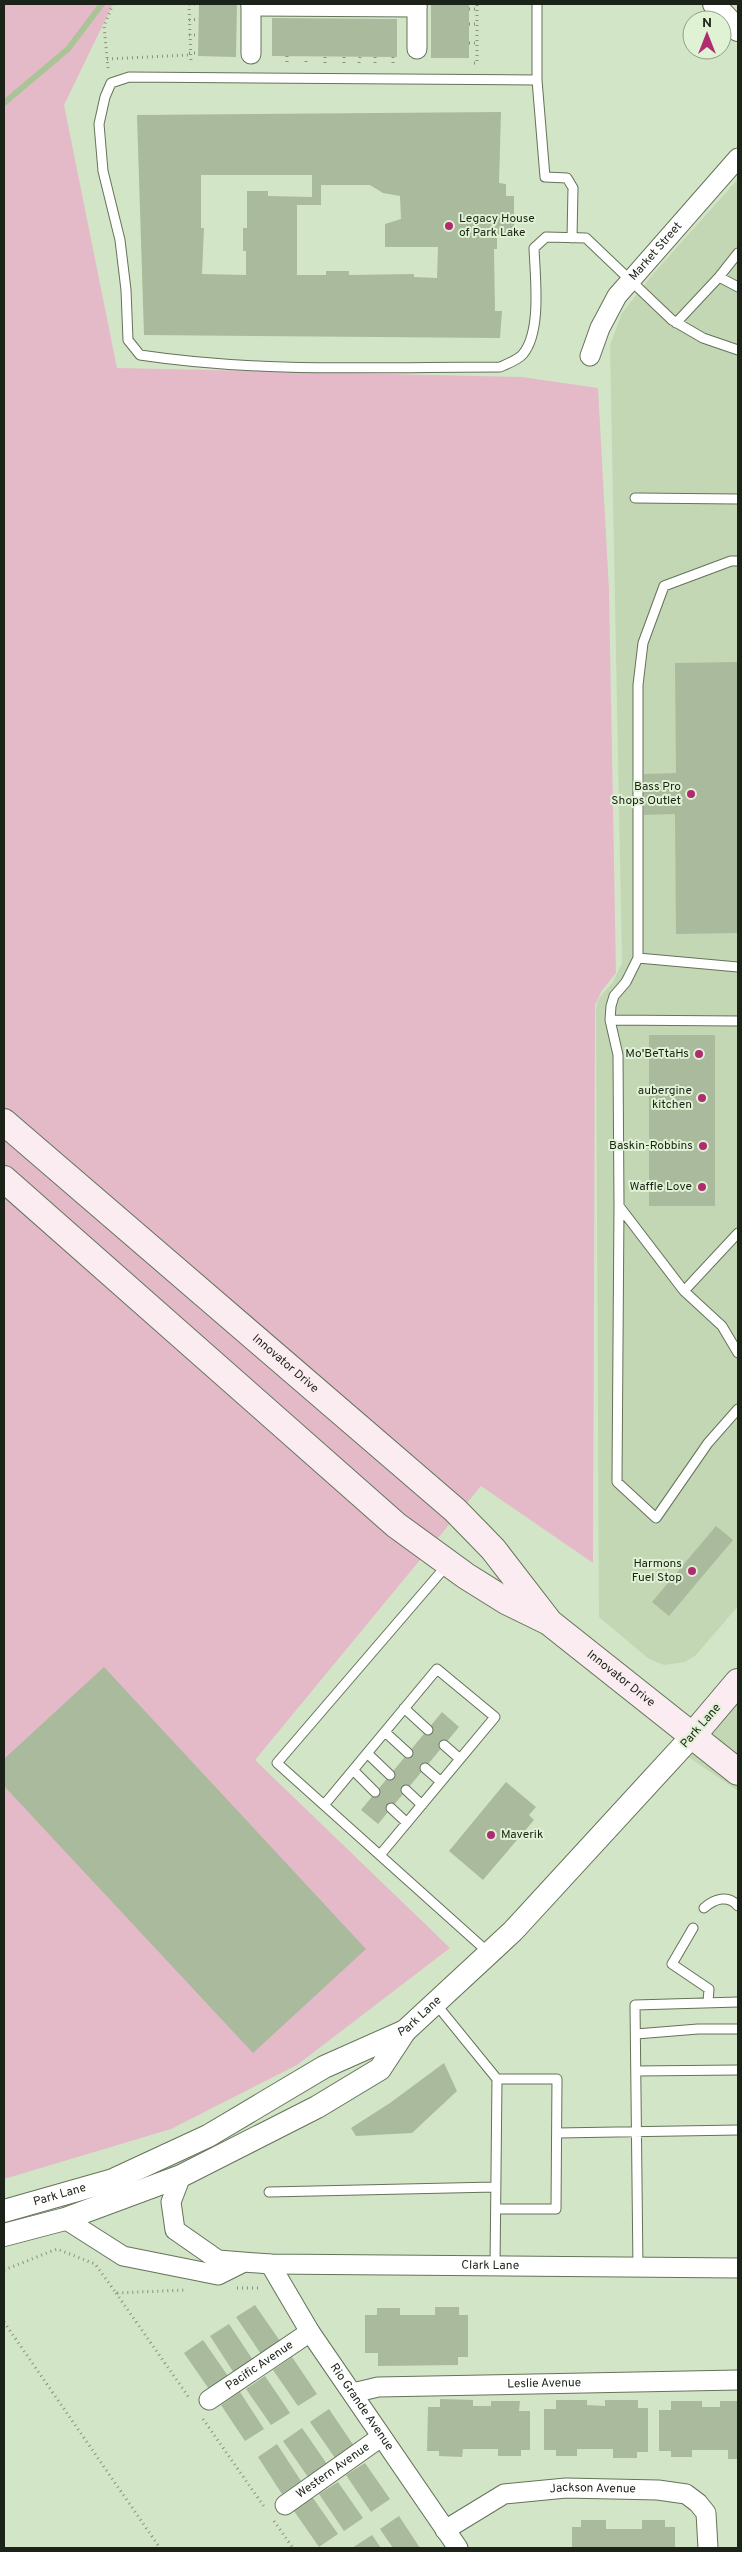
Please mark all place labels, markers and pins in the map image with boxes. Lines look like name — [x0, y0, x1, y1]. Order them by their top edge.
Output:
place label: Legacy House of Park Lake — [459, 211, 535, 241]
marker: Legacy House of Park Lake — [443, 220, 455, 232]
place label: Bass Pro Shops Outlet — [611, 779, 681, 809]
marker: Bass Pro Shops Outlet — [685, 788, 697, 800]
place label: Mo'BeTtaHs — [625, 1046, 689, 1062]
marker: Mo'BeTtaHs — [693, 1048, 705, 1060]
place label: aubergine kitchen — [638, 1083, 692, 1113]
marker: aubergine kitchen — [696, 1092, 708, 1104]
place label: Baskin-Robbins — [609, 1138, 693, 1154]
marker: Baskin-Robbins — [697, 1140, 709, 1152]
place label: Waffle Love — [630, 1179, 692, 1195]
marker: Waffle Love — [696, 1181, 708, 1193]
place label: Harmons Fuel Stop — [632, 1556, 682, 1586]
marker: Harmons Fuel Stop — [686, 1565, 698, 1577]
place label: Maverik — [501, 1827, 543, 1843]
marker: Maverik — [485, 1829, 497, 1841]

